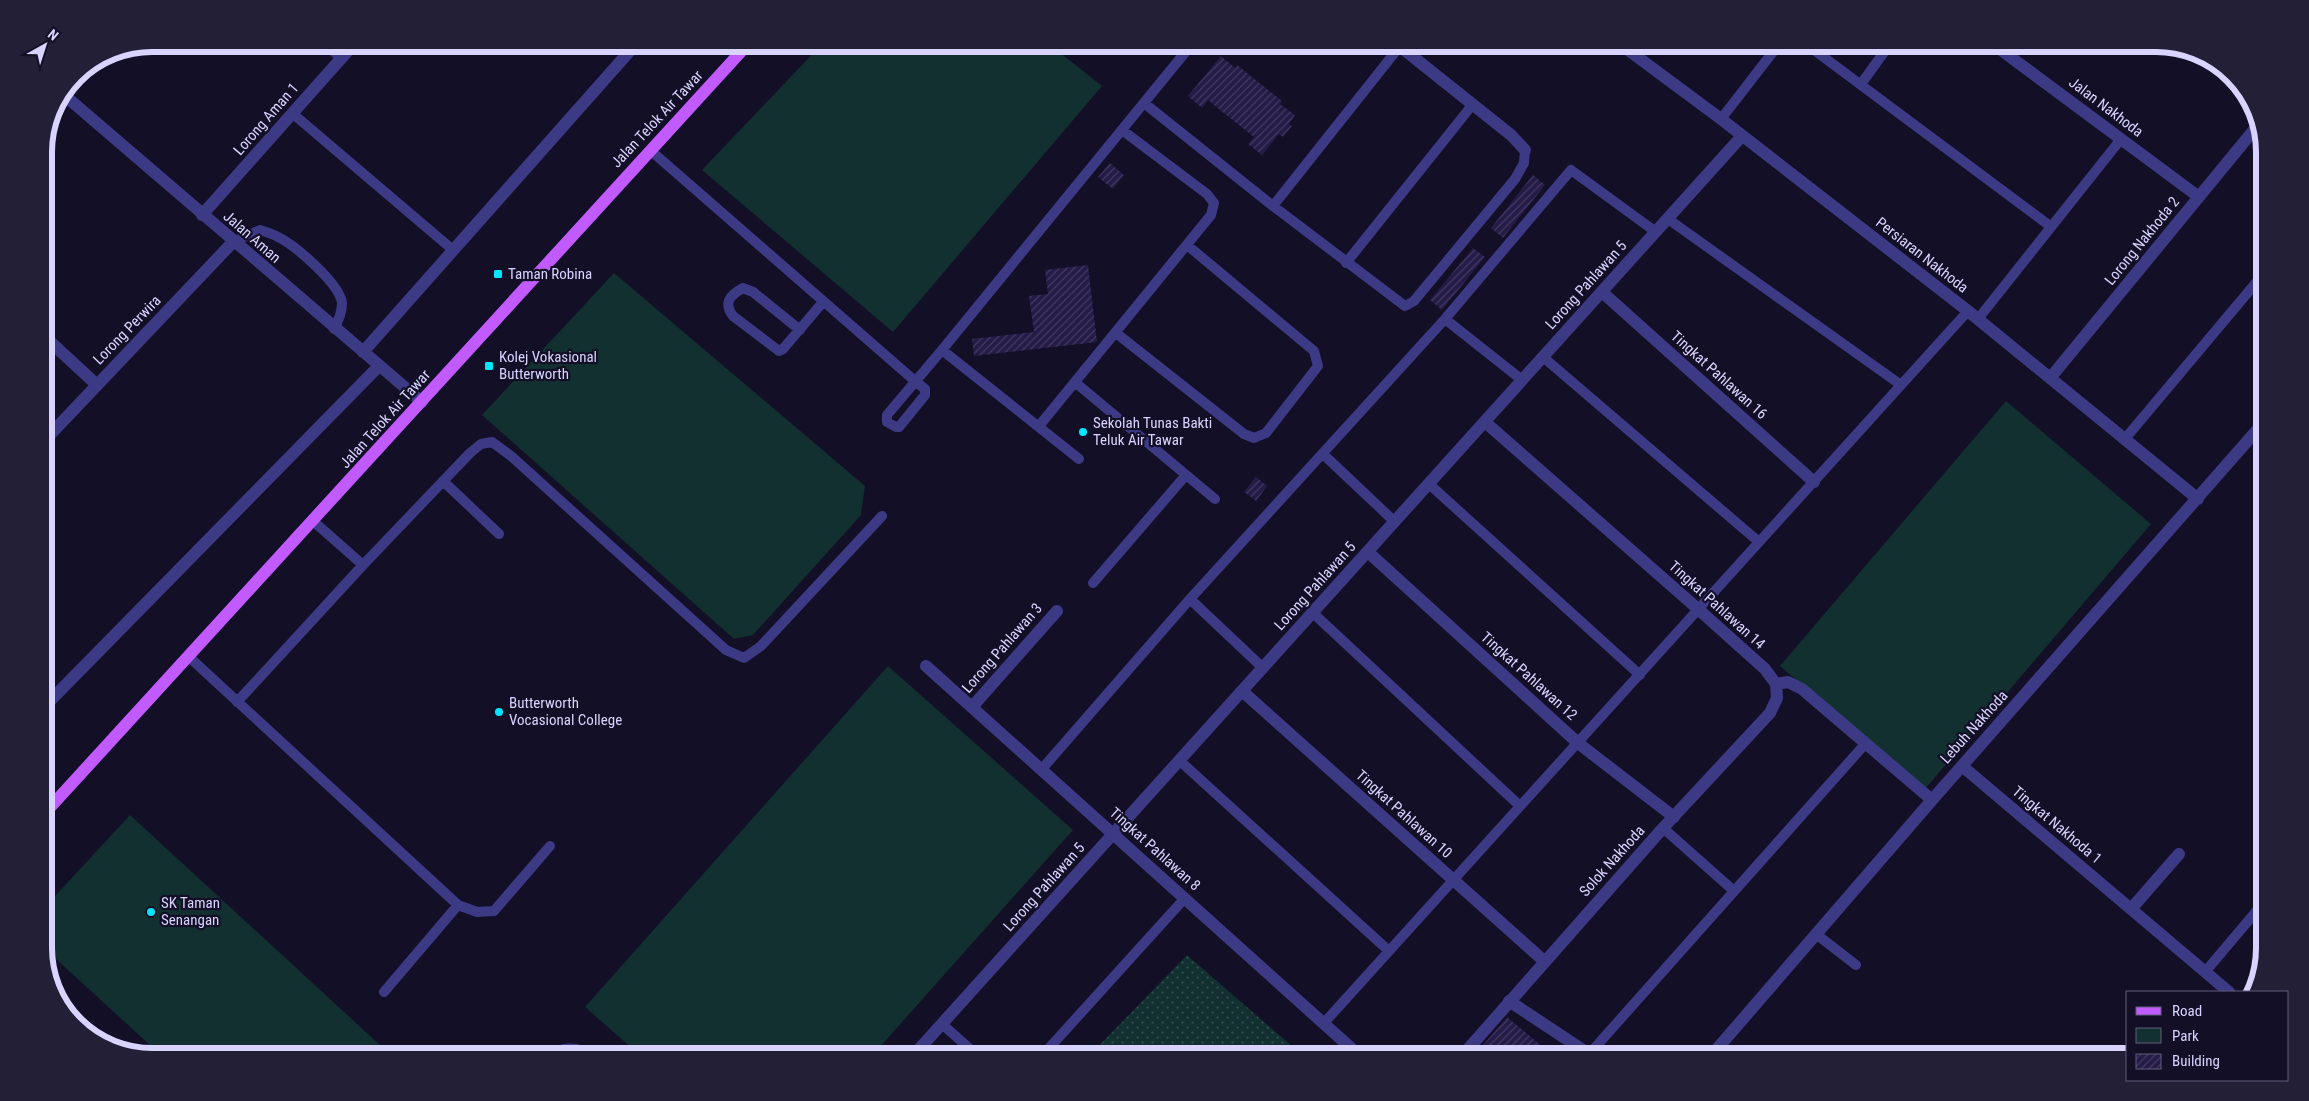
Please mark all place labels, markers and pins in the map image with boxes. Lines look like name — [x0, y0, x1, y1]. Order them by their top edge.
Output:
place label: Taman Robina — [508, 265, 592, 283]
marker: Taman Robina — [492, 268, 504, 280]
place label: Kolej Vokasional Butterworth — [499, 348, 597, 383]
marker: Kolej Vokasional Butterworth — [483, 360, 495, 372]
place label: Sekolah Tunas Bakti Teluk Air Tawar — [1093, 414, 1212, 449]
marker: Sekolah Tunas Bakti Teluk Air Tawar — [1077, 426, 1089, 438]
place label: Butterworth Vocasional College — [509, 694, 622, 729]
marker: Butterworth Vocasional College — [493, 706, 505, 718]
place label: SK Taman Senangan — [161, 894, 220, 929]
marker: SK Taman Senangan — [145, 906, 157, 918]

